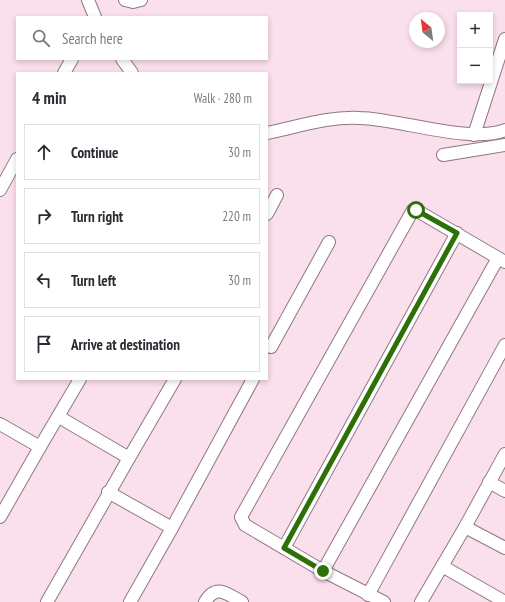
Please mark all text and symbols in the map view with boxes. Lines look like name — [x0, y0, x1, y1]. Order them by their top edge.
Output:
north arrow — [409, 12, 445, 48]
map controls — [457, 12, 493, 84]
button: + — [457, 12, 493, 48]
search box — [16, 16, 268, 60]
icon: search — [30, 27, 52, 49]
text: Search here — [62, 29, 123, 48]
button: − — [457, 48, 493, 84]
text: 4 min — [32, 87, 66, 109]
text: Walk · 280 m — [194, 90, 252, 107]
icon: ahead — [33, 141, 55, 163]
text: Continue — [71, 143, 118, 162]
text: 30 m — [228, 144, 251, 161]
route start — [407, 201, 425, 219]
icon: right — [33, 205, 55, 227]
text: Turn right — [71, 207, 123, 226]
text: 220 m — [222, 208, 251, 225]
icon: left — [33, 269, 55, 291]
text: Turn left — [71, 271, 116, 290]
text: 30 m — [228, 272, 251, 289]
icon: arrive — [33, 333, 55, 355]
text: Arrive at destination — [71, 335, 180, 354]
route end — [314, 562, 332, 580]

